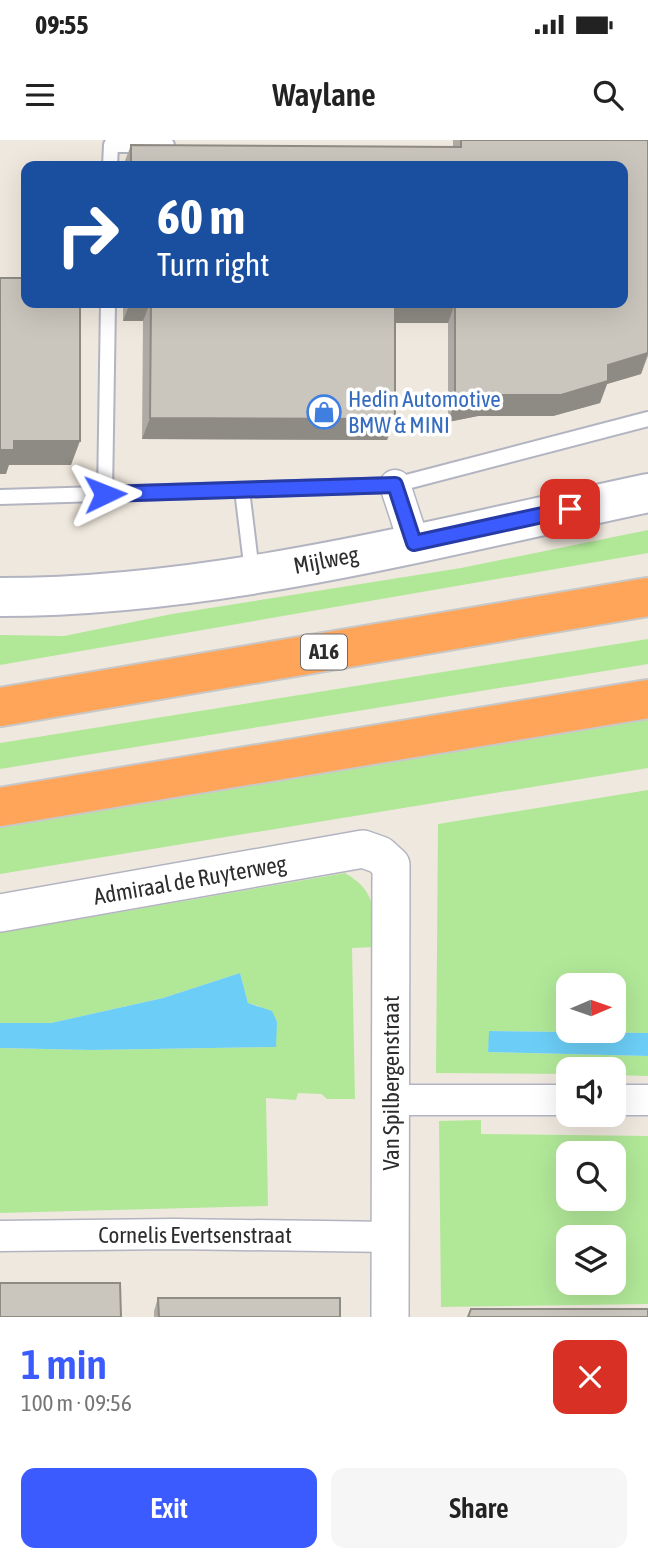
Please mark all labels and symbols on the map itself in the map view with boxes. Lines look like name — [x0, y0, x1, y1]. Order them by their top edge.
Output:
place label: Hedin Automotive BMW & MINI — [348, 386, 501, 438]
shop icon: Hedin Automotive BMW & MINI — [305, 393, 343, 431]
position arrow — [68, 457, 142, 531]
pin — [540, 479, 600, 539]
street label: Mijlweg — [291, 541, 361, 579]
road number: A16 — [301, 634, 347, 670]
street label: Admiraal de Ruyterweg — [92, 850, 288, 910]
north arrow — [556, 973, 626, 1043]
street label: Van Spilbergenstraat — [378, 995, 404, 1171]
street label: Cornelis Evertsenstraat — [98, 1222, 292, 1248]

